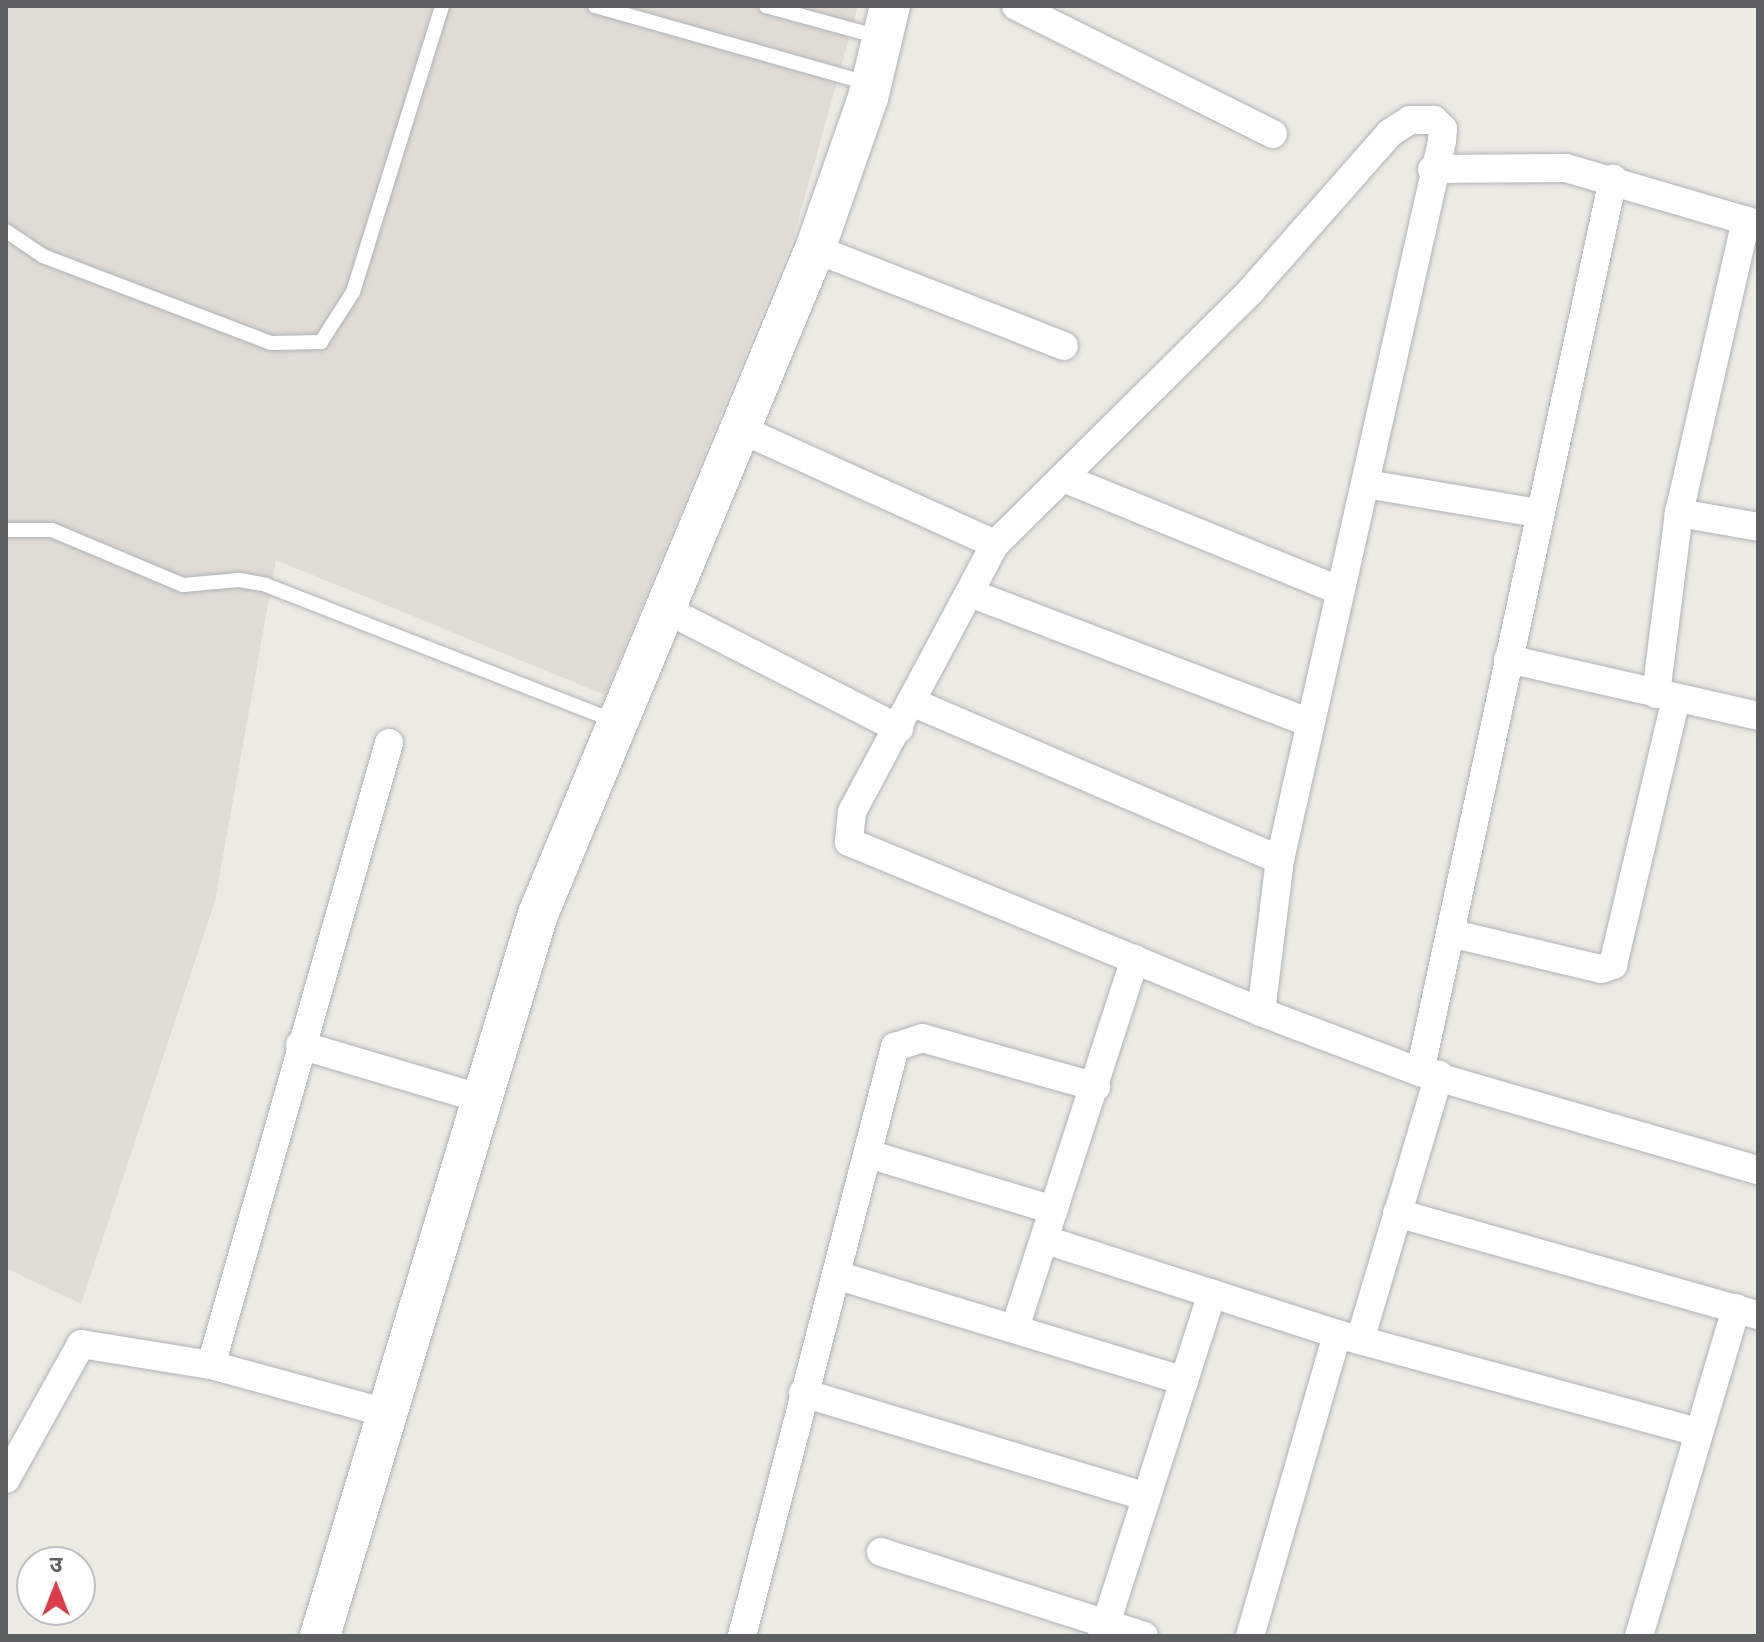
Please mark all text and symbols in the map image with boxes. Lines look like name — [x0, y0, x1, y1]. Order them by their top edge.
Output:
north arrow — [16, 1546, 96, 1626]
text: उ — [50, 1551, 62, 1577]

